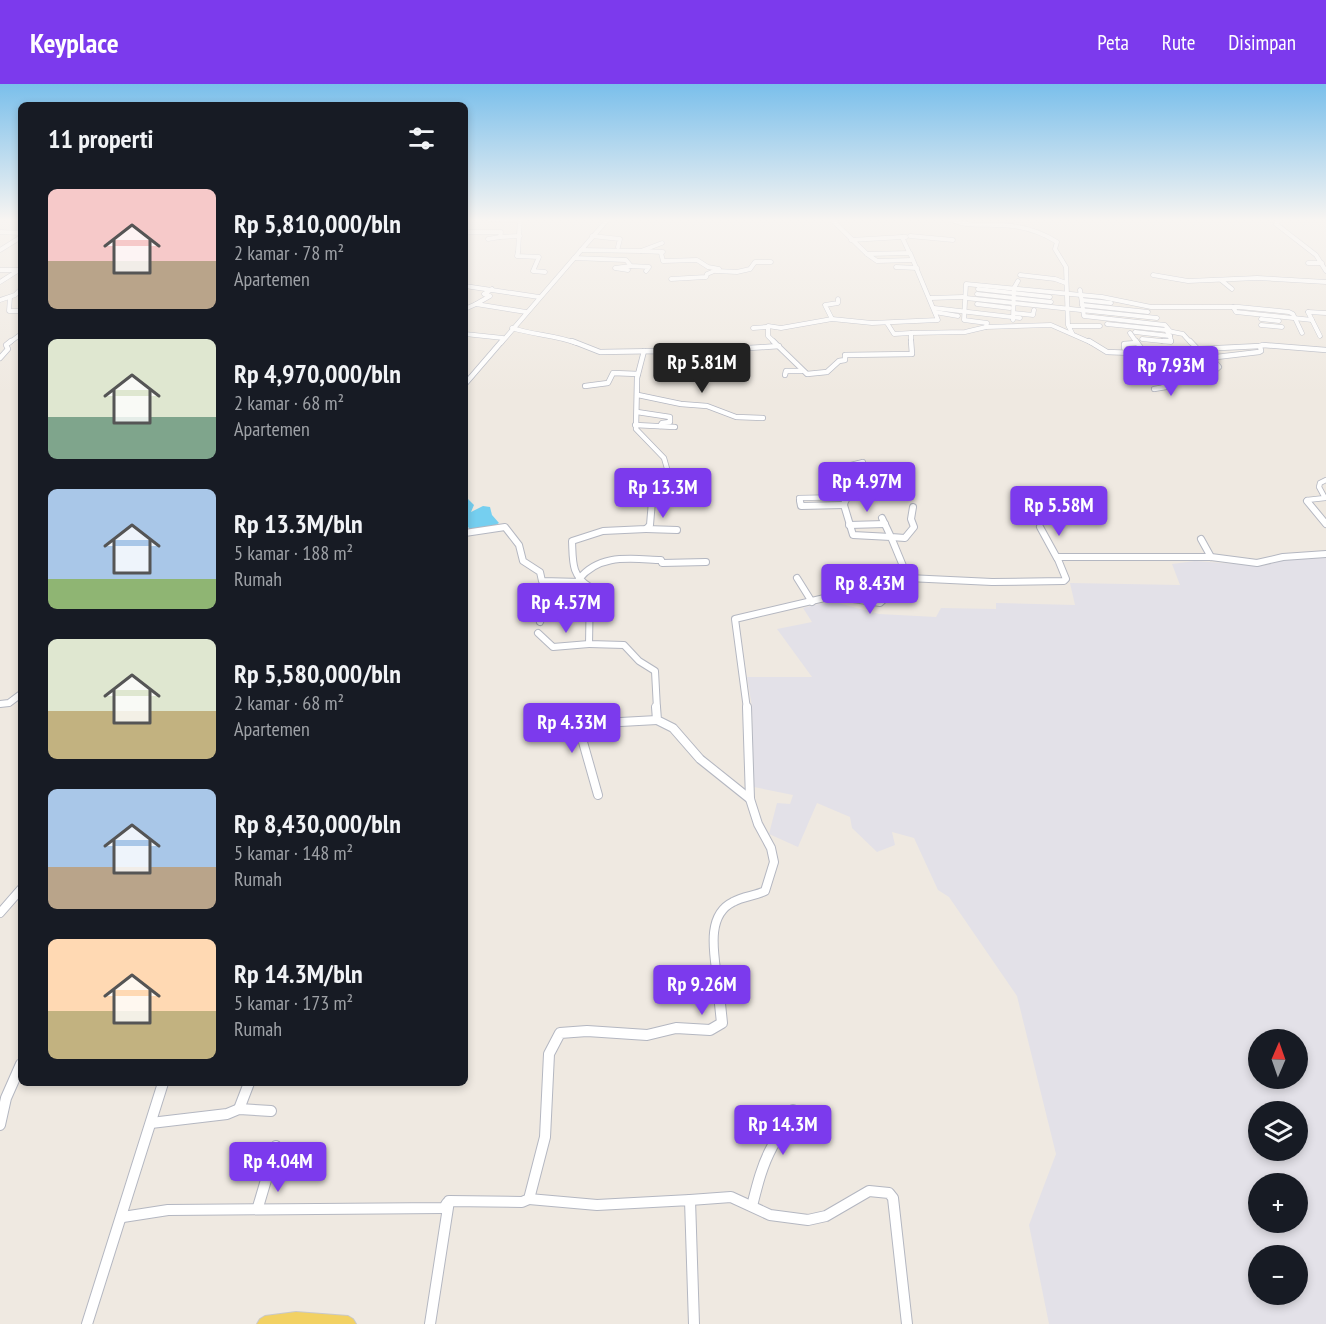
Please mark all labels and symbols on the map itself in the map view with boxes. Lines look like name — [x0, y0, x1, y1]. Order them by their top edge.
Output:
pin: Rp 5.81M — [640, 343, 764, 394]
pin: Rp 7.93M — [1109, 346, 1233, 397]
pin: Rp 4.97M — [805, 462, 929, 513]
pin: Rp 13.3M — [601, 468, 725, 519]
pin: Rp 5.58M — [997, 486, 1121, 537]
pin: Rp 8.43M — [808, 564, 932, 615]
pin: Rp 4.57M — [504, 583, 628, 634]
pin: Rp 4.33M — [510, 703, 634, 754]
pin: Rp 9.26M — [640, 965, 764, 1016]
north arrow — [1248, 1029, 1308, 1089]
pin: Rp 14.3M — [721, 1105, 845, 1156]
pin: Rp 4.04M — [216, 1142, 340, 1193]

